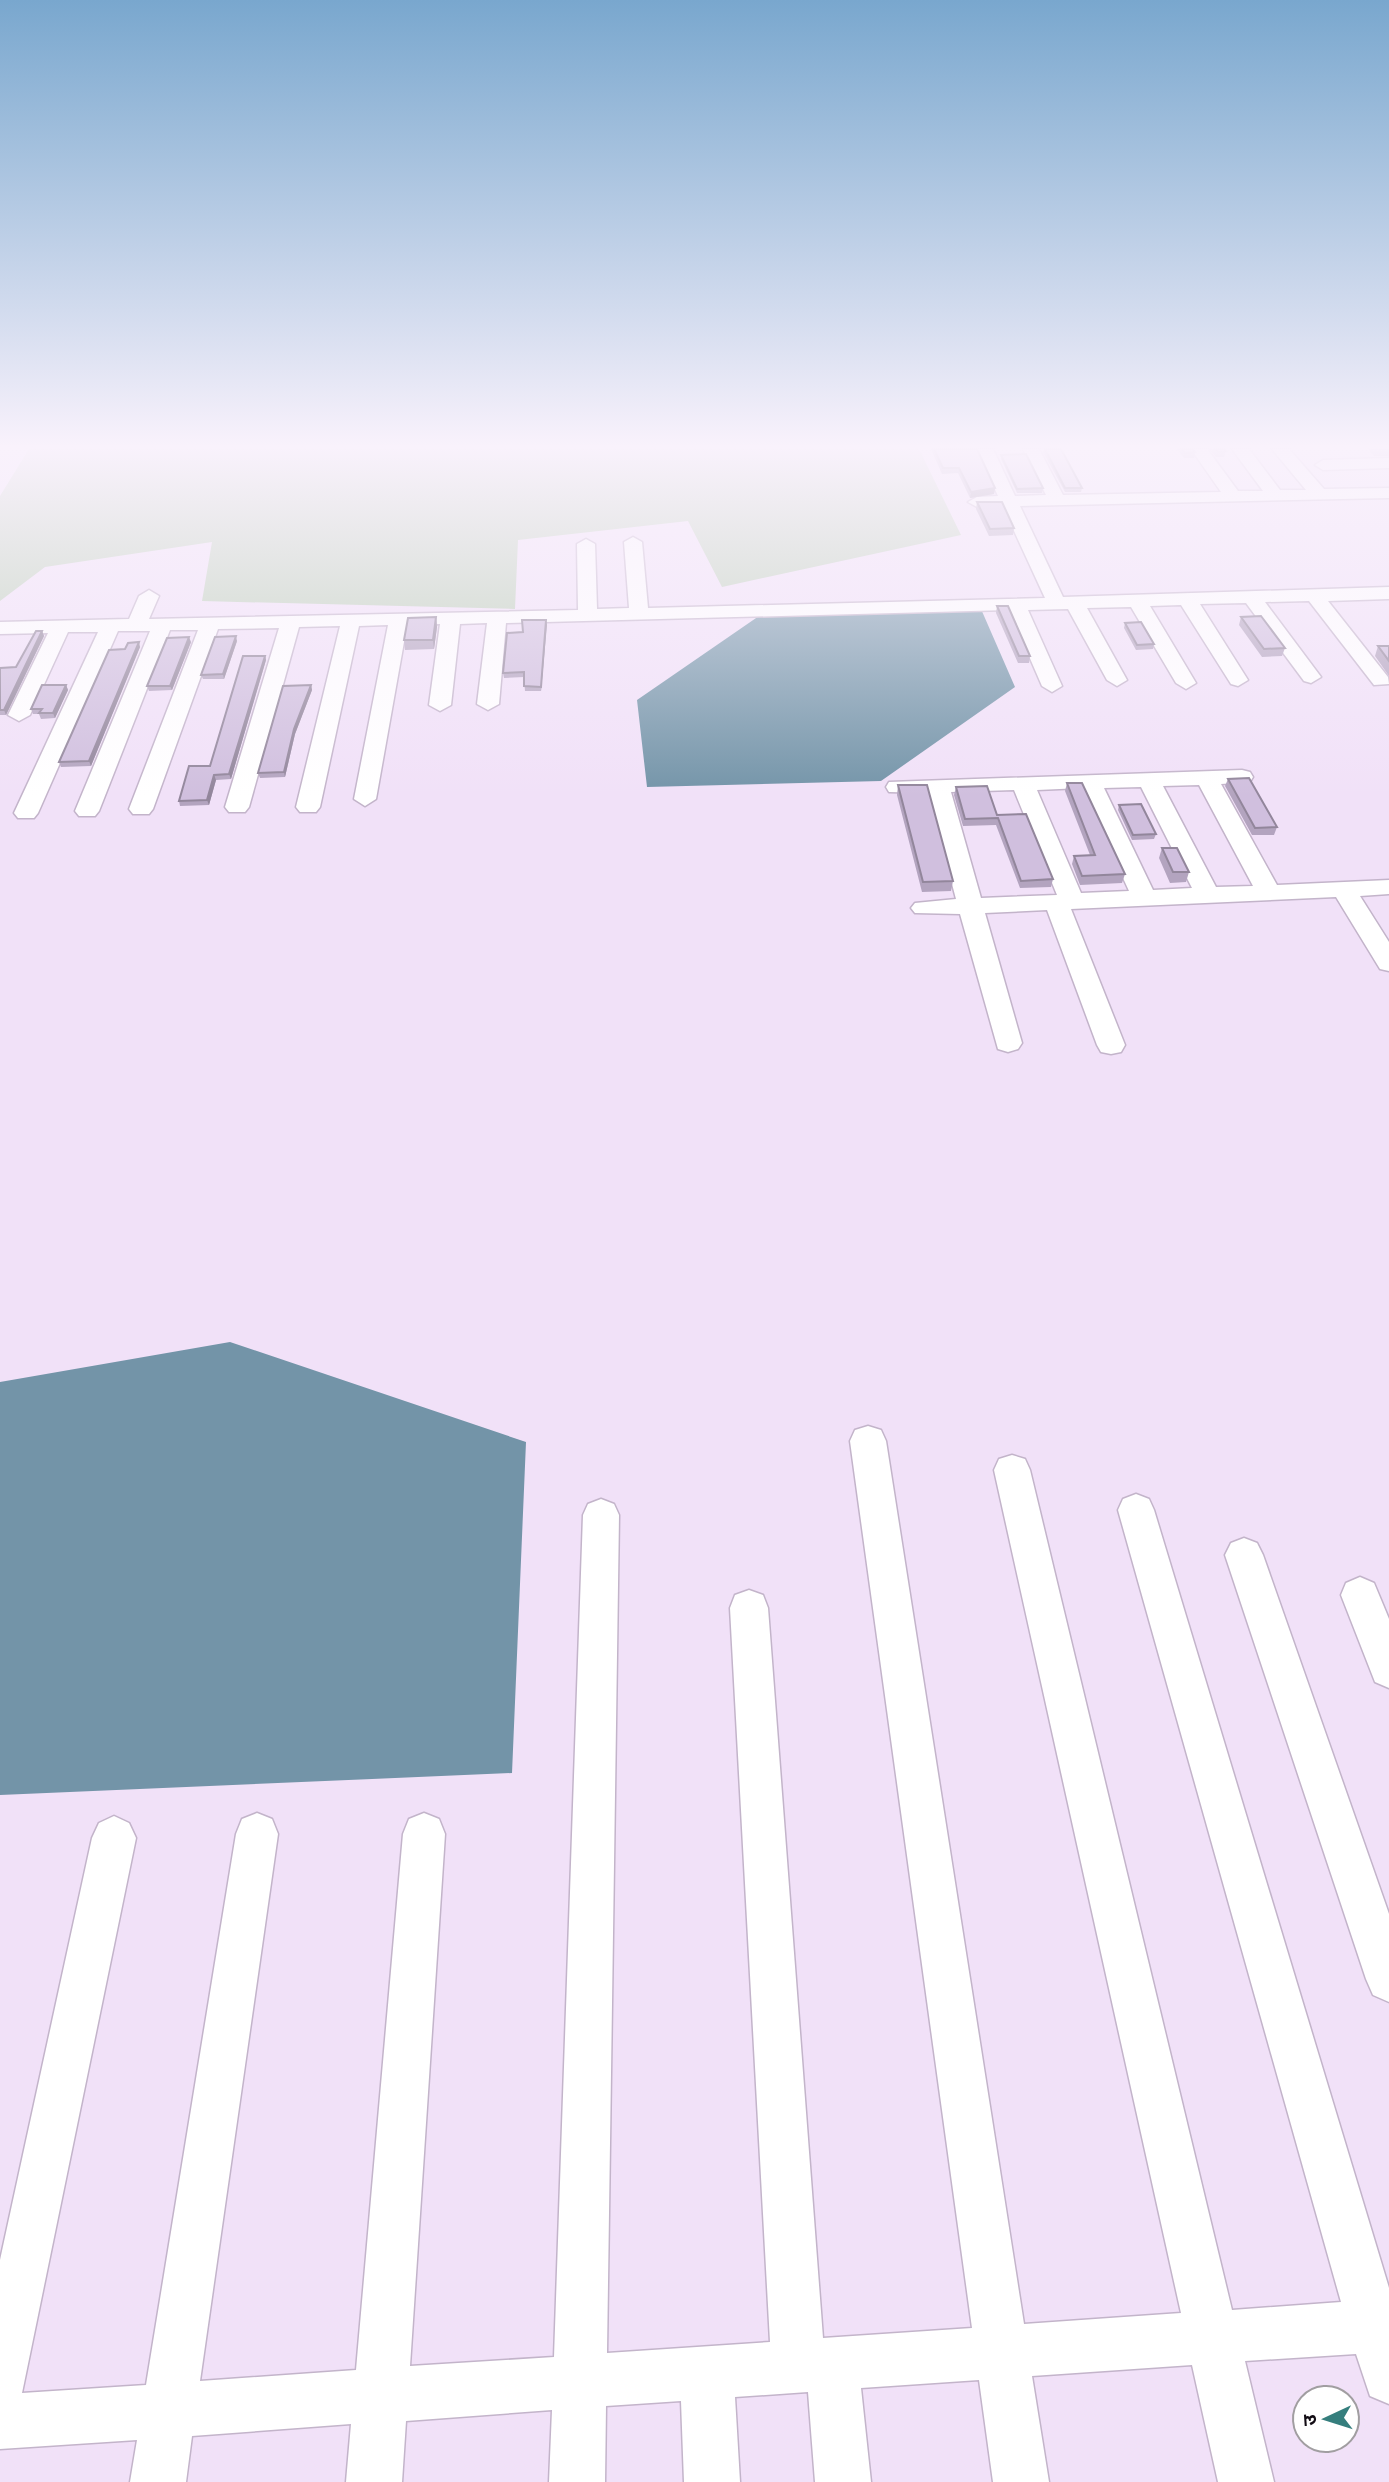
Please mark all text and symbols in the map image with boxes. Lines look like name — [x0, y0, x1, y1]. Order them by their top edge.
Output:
north arrow — [1291, 2384, 1361, 2454]
text: उ — [1299, 2413, 1321, 2426]

